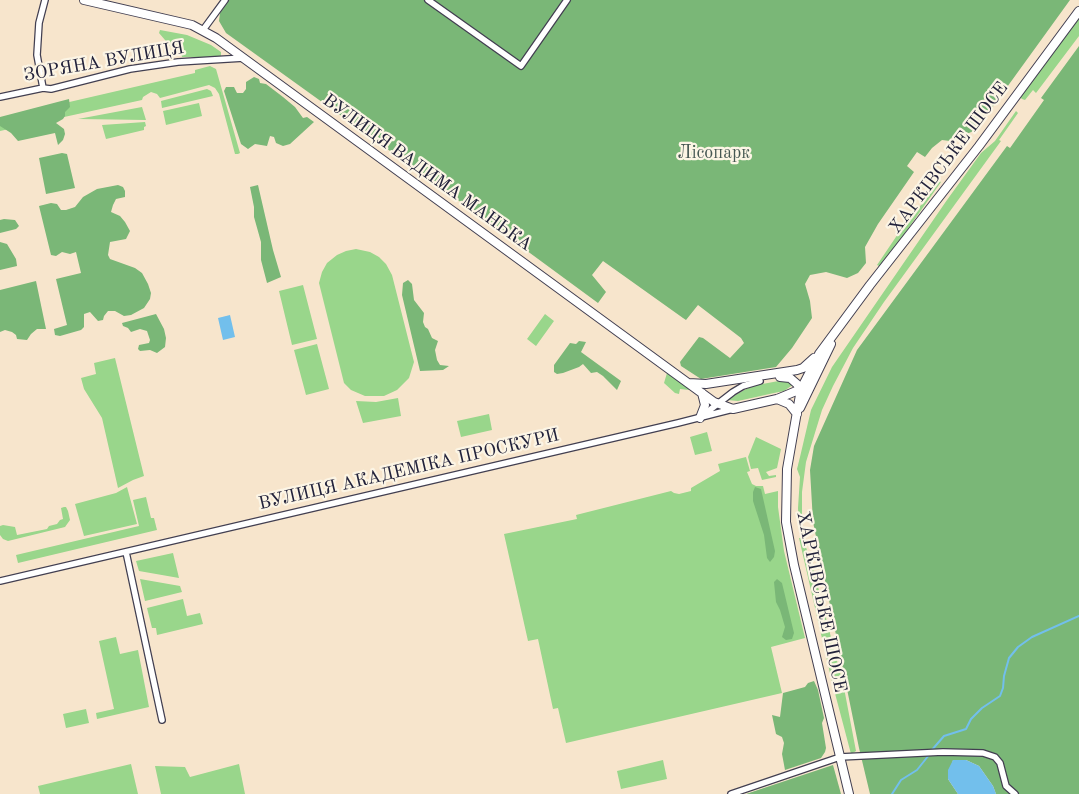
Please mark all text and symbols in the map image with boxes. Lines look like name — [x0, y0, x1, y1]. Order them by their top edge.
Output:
street label: ЗОРЯНА ВУЛИЦЯ — [22, 37, 186, 87]
street label: ХАРКІВСЬКЕ ШОСЕ — [885, 78, 1013, 238]
street label: ВУЛИЦЯ ВАДИМА МАНЬКА — [318, 90, 536, 256]
park label: Лісопарк — [678, 142, 750, 164]
street label: ВУЛИЦЯ АКАДЕМІКА ПРОСКУРИ — [257, 425, 561, 515]
street label: ХАРКІВСЬКЕ ШОСЕ — [791, 510, 851, 694]

